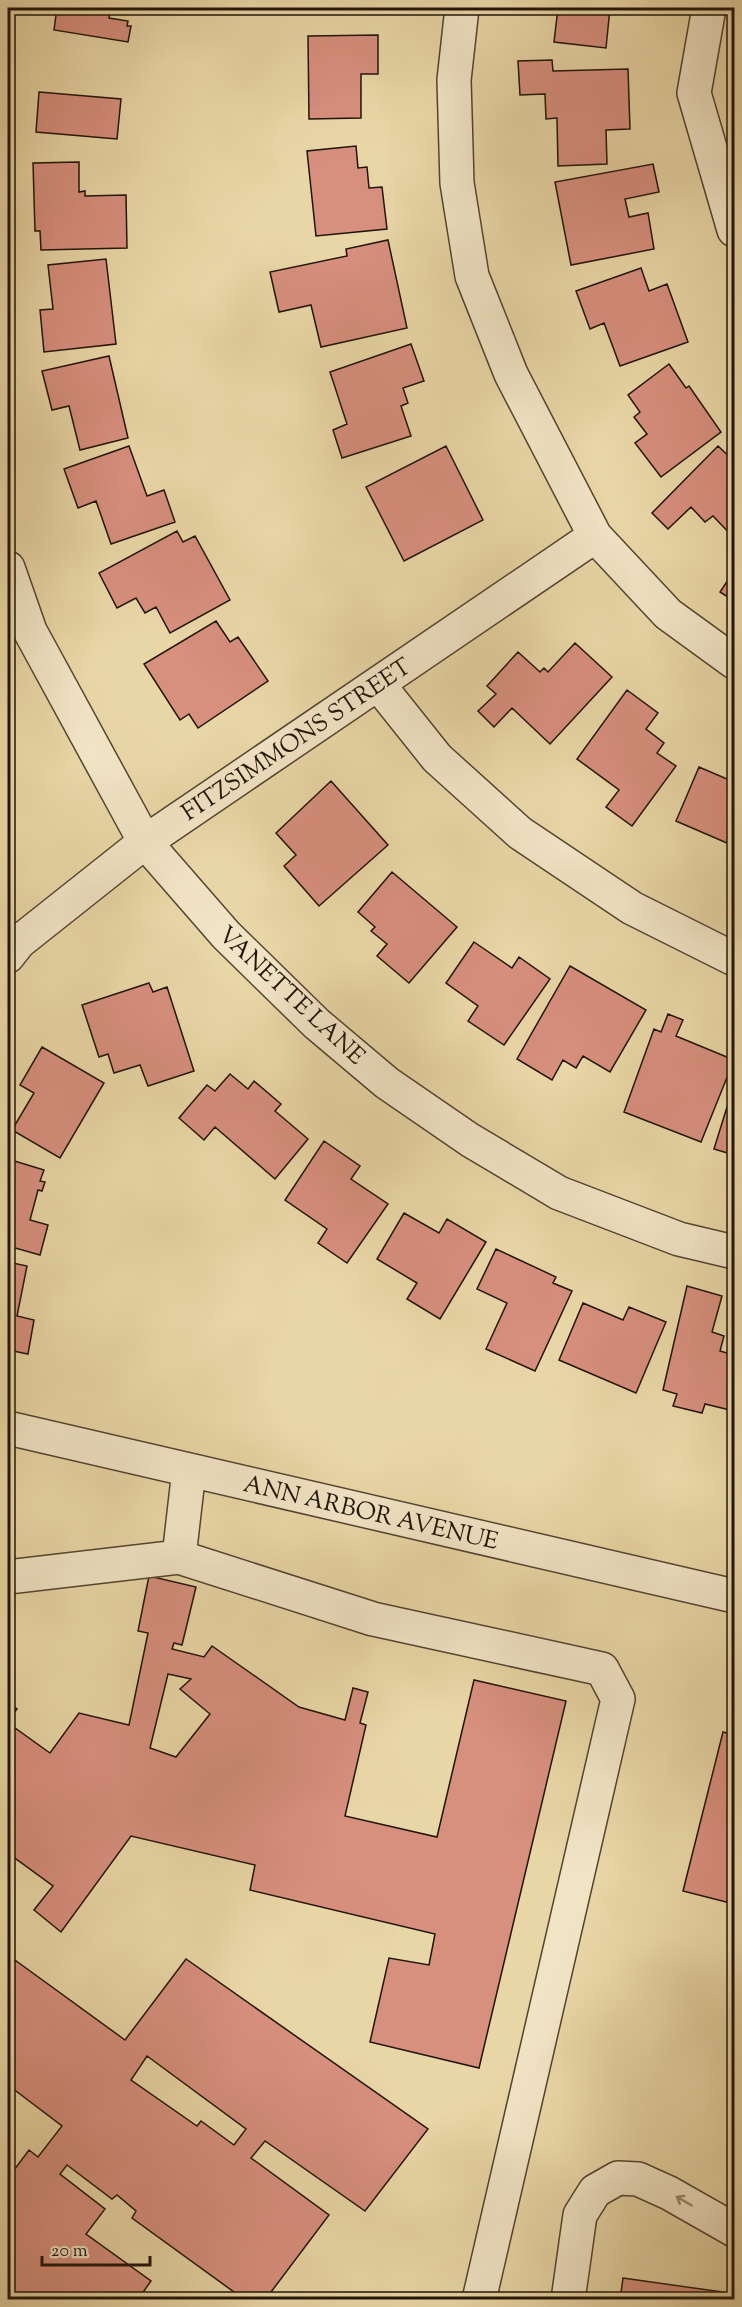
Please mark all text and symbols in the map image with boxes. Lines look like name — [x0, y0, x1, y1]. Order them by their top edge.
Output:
street label: FITZSIMMONS STREET — [176, 651, 419, 830]
street label: VANETTE LANE — [210, 919, 372, 1074]
street label: ANN ARBOR AVENUE — [240, 1468, 502, 1560]
one-way arrow — [675, 2195, 692, 2207]
scale bar — [42, 2229, 150, 2267]
text: 20 m — [51, 2239, 88, 2265]

